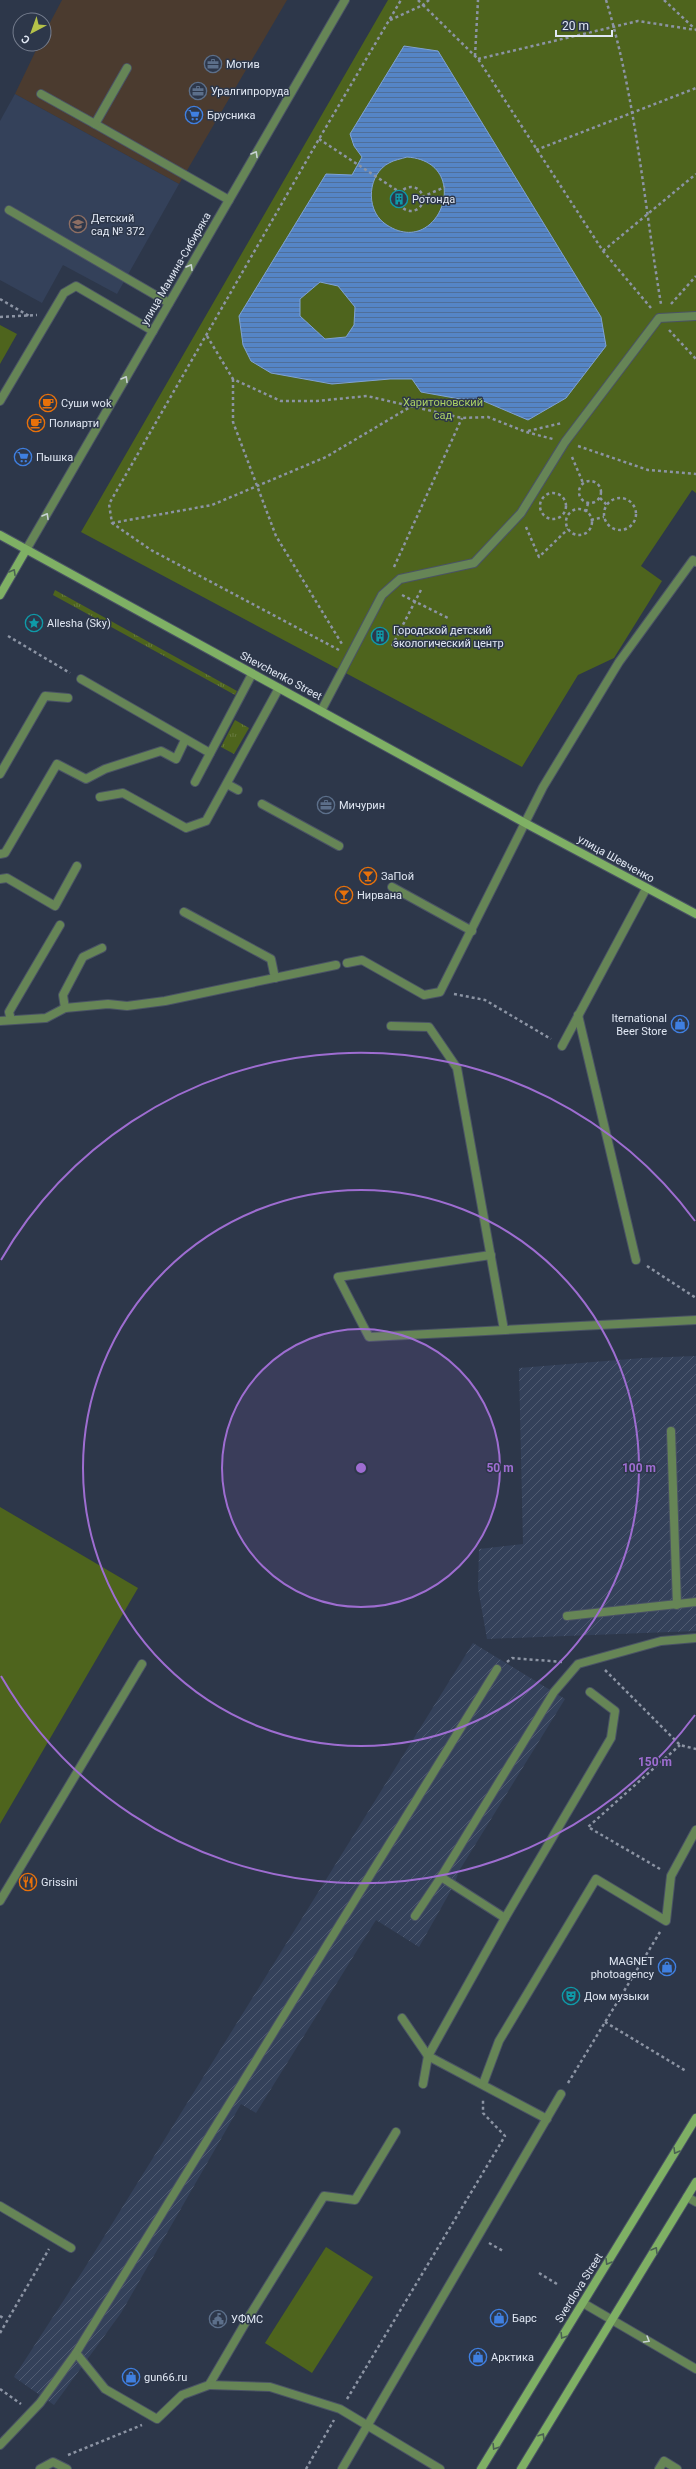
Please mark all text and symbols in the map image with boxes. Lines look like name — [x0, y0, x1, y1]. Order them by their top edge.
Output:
north arrow — [12, 12, 52, 52]
scale bar — [556, 12, 612, 38]
text: 20 m — [562, 19, 589, 33]
text: С — [19, 32, 33, 46]
office icon: Мотив — [203, 54, 223, 74]
place label: Мотив — [226, 58, 260, 71]
office icon: Уралгипроруда — [188, 81, 208, 101]
place label: Уралгипроруда — [211, 85, 289, 98]
supermarket icon: Брусника — [184, 105, 204, 125]
place label: Брусника — [207, 109, 256, 122]
one-way arrow — [251, 151, 258, 158]
building icon: Ротонда — [389, 189, 409, 209]
place label: Ротонда — [412, 193, 455, 206]
street label: улица Мамина-Сибиряка — [138, 210, 214, 328]
place label: Детский сад № 372 — [91, 212, 145, 238]
school or university icon: Детский сад № 372 — [68, 214, 88, 234]
one-way arrow — [186, 264, 193, 271]
one-way arrow — [121, 376, 128, 383]
cafe icon: Суши wok — [38, 393, 58, 413]
park label: Харитоновский сад — [403, 396, 483, 422]
place label: Суши wok — [61, 397, 112, 410]
cafe icon: Полиарти — [26, 413, 46, 433]
place label: Полиарти — [49, 417, 99, 430]
supermarket icon: Пышка — [13, 447, 33, 467]
place label: Пышка — [36, 451, 73, 464]
one-way arrow — [41, 513, 48, 520]
one-way arrow — [9, 569, 16, 576]
place icon: Allesha (Sky) — [24, 613, 44, 633]
place label: Allesha (Sky) — [47, 617, 111, 630]
place label: Городской детский экологический центр — [393, 624, 504, 650]
building icon: Городской детский экологический центр — [370, 626, 390, 646]
street label: Shevchenko Street — [238, 649, 325, 703]
office icon: Мичурин — [316, 795, 336, 815]
place label: Мичурин — [339, 799, 385, 812]
street label: улица Шевченко — [575, 833, 657, 885]
bar icon: ЗаПой — [358, 866, 378, 886]
place label: ЗаПой — [381, 870, 414, 883]
bar icon: Нирвана — [334, 885, 354, 905]
place label: Нирвана — [357, 889, 402, 902]
place label: Iternational Beer Store — [612, 1012, 667, 1038]
shop icon: Iternational Beer Store — [670, 1014, 690, 1034]
centre of rings — [354, 1461, 368, 1475]
text: 50 m — [486, 1461, 514, 1475]
text: 100 m — [622, 1461, 656, 1475]
text: 150 m — [638, 1755, 672, 1769]
restaurant icon: Grissini — [18, 1872, 38, 1892]
place label: Grissini — [41, 1876, 78, 1889]
place label: MAGNET photoagency — [591, 1955, 655, 1981]
shop icon: MAGNET photoagency — [657, 1957, 677, 1977]
theatre icon: Дом музыки — [561, 1986, 581, 2006]
place label: Дом музыки — [584, 1990, 649, 2003]
one-way arrow — [673, 2147, 680, 2154]
one-way arrow — [650, 2247, 657, 2254]
street label: Sverdlova Street — [552, 2251, 606, 2325]
one-way arrow — [606, 2258, 613, 2265]
shop icon: Барс — [489, 2308, 509, 2328]
public building icon: УФМС — [208, 2309, 228, 2329]
place label: Барс — [512, 2312, 537, 2325]
place label: УФМС — [231, 2313, 263, 2326]
one-way arrow — [560, 2332, 567, 2339]
one-way arrow — [643, 2335, 650, 2342]
shop icon: Арктика — [468, 2347, 488, 2367]
place label: Арктика — [491, 2351, 534, 2364]
shop icon: gun66.ru — [121, 2367, 141, 2387]
place label: gun66.ru — [144, 2371, 187, 2384]
one-way arrow — [537, 2433, 544, 2440]
one-way arrow — [492, 2443, 499, 2450]

